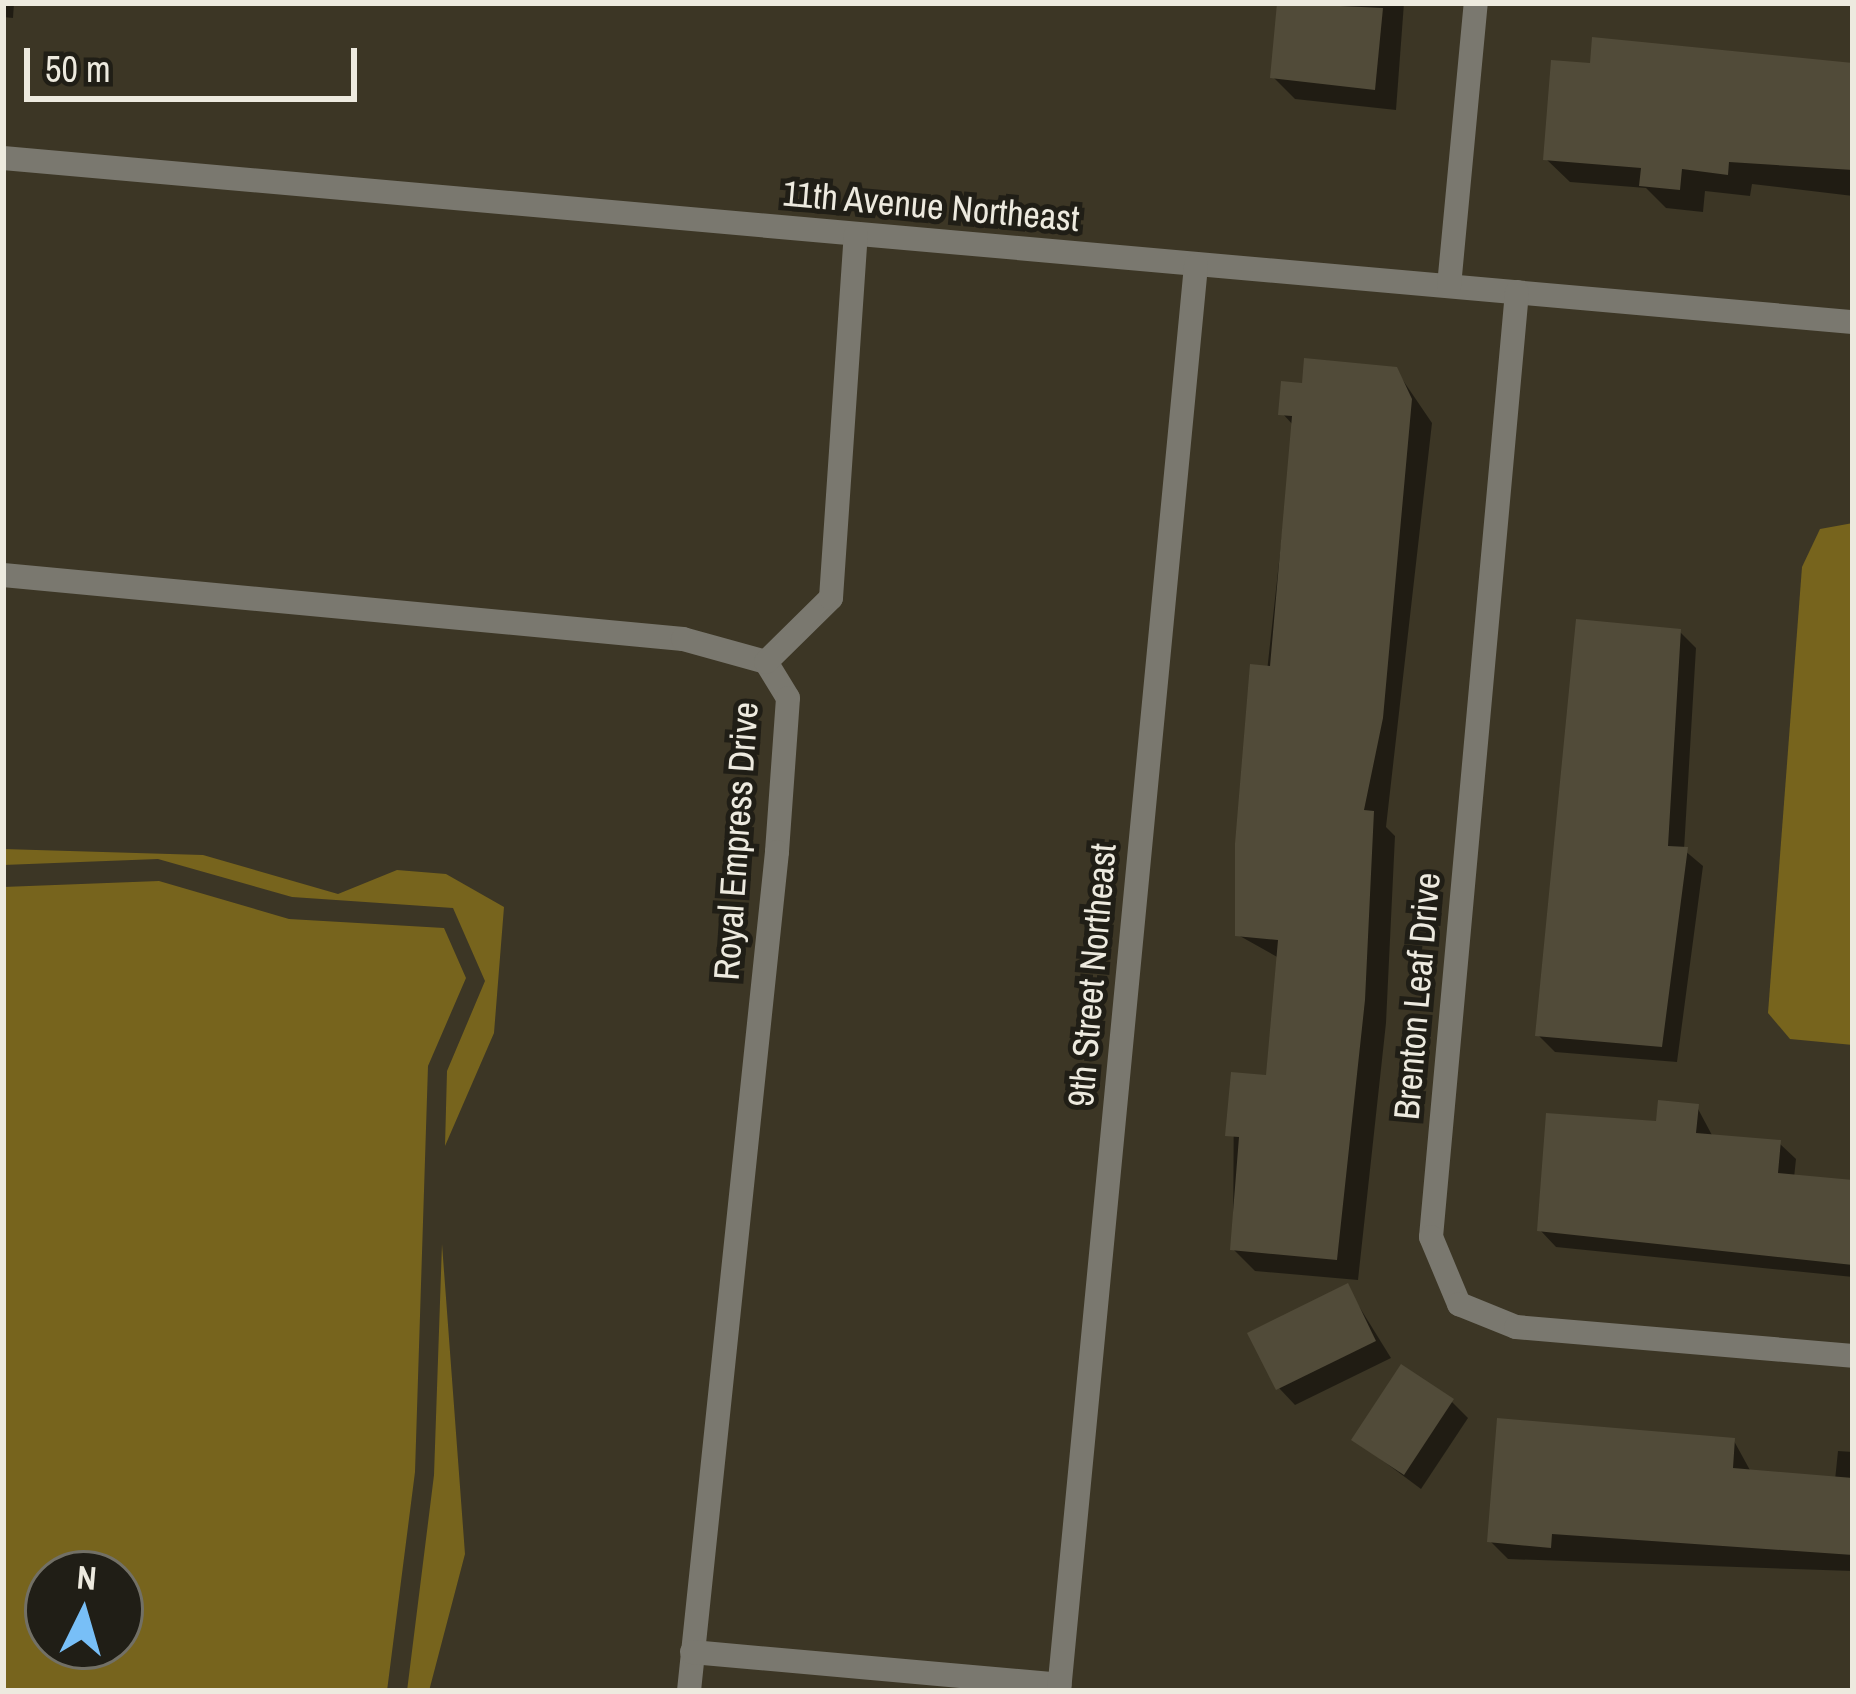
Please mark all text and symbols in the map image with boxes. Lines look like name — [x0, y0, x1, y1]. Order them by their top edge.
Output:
scale bar — [30, 24, 363, 98]
text: 50 m — [45, 45, 111, 93]
street label: 11th Avenue Northeast — [780, 171, 1082, 241]
street label: Royal Empress Drive — [705, 700, 767, 982]
street label: 9th Street Northeast — [1059, 842, 1125, 1108]
street label: Brenton Leaf Drive — [1385, 871, 1449, 1121]
north arrow — [24, 1550, 144, 1670]
text: N — [75, 1554, 99, 1600]

